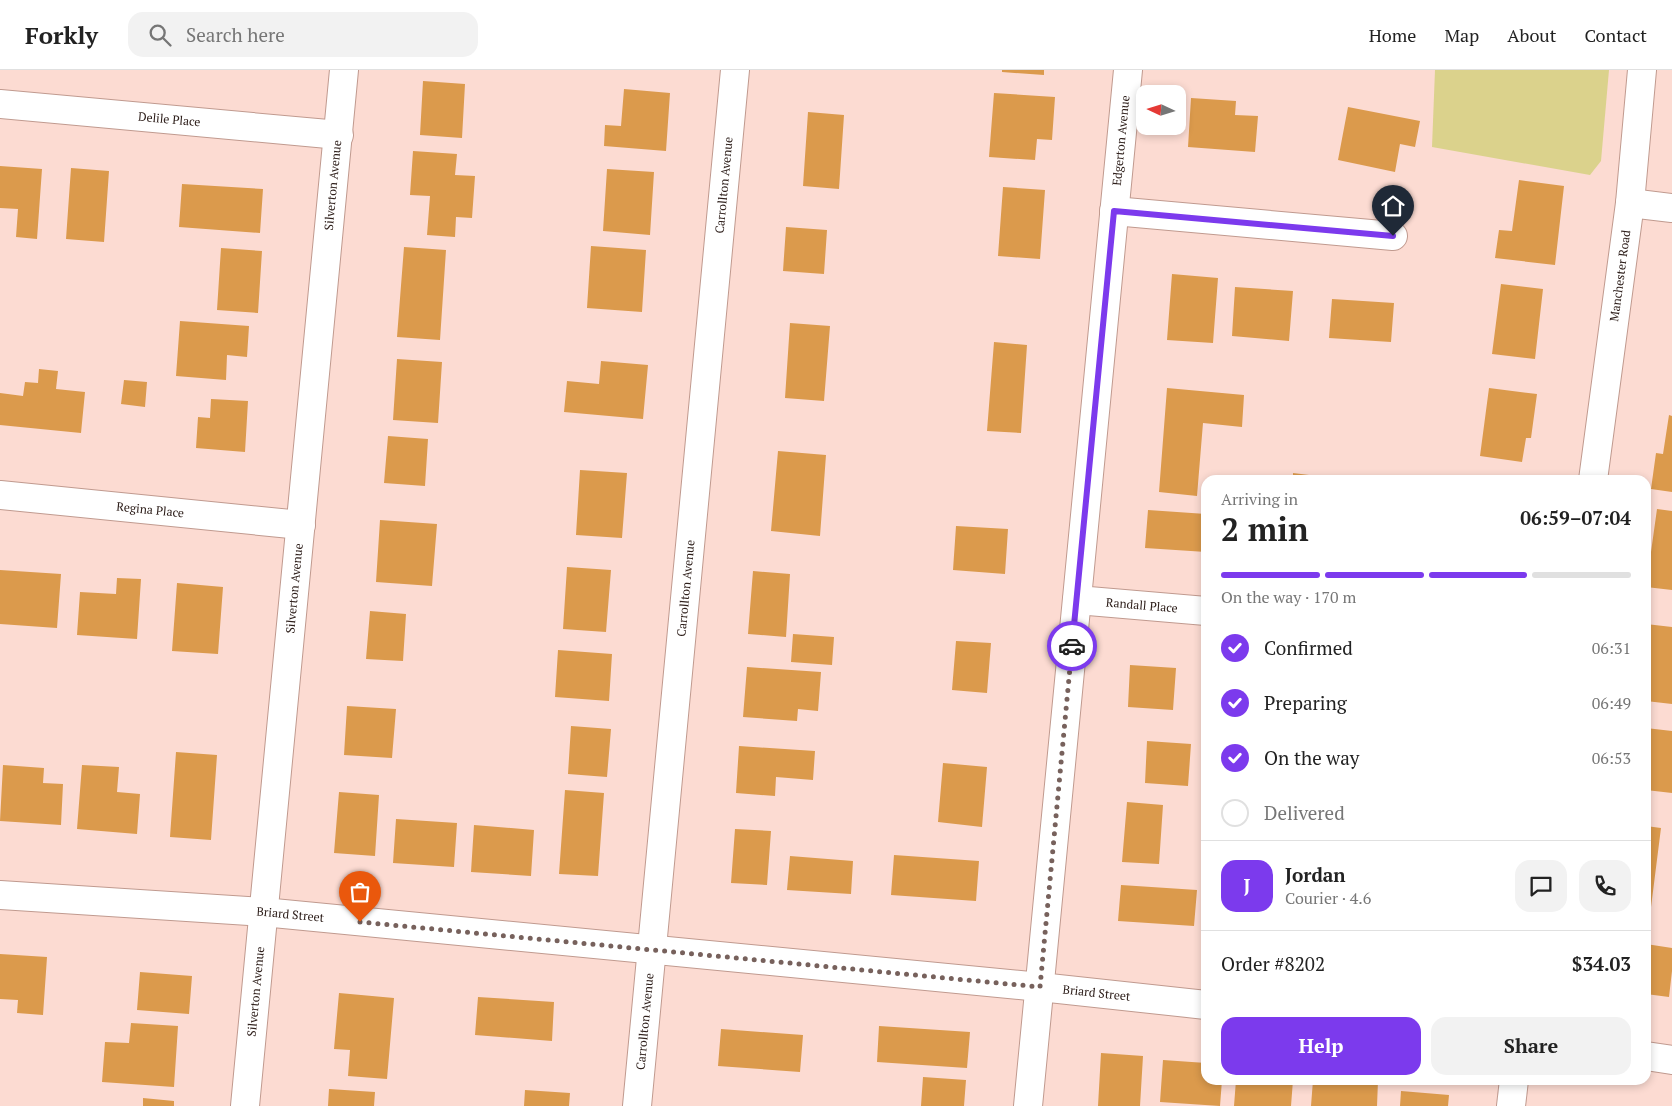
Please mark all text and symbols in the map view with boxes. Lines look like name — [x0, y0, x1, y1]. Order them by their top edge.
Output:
search box — [128, 12, 478, 57]
text: Forkly — [25, 19, 98, 51]
icon: search — [146, 21, 174, 49]
text: Search here — [186, 22, 285, 47]
text: Home — [1369, 23, 1416, 47]
text: Map — [1444, 23, 1479, 47]
text: About — [1507, 23, 1556, 47]
text: Contact — [1584, 23, 1647, 47]
north arrow — [1136, 85, 1186, 135]
map controls — [1136, 85, 1186, 135]
street label: Edgerton Avenue — [1109, 94, 1133, 186]
street label: Delile Place — [137, 109, 201, 129]
street label: Carrollton Avenue — [712, 136, 736, 234]
street label: Silverton Avenue — [321, 139, 344, 231]
pin — [1372, 185, 1414, 236]
icon: home — [1379, 192, 1407, 220]
street label: Manchester Road — [1606, 229, 1633, 322]
text: Arriving in — [1221, 488, 1298, 510]
street label: Regina Place — [116, 499, 185, 520]
text: 06:59–07:04 — [1520, 505, 1631, 530]
text: 2 min — [1221, 508, 1309, 550]
street label: Carrollton Avenue — [673, 539, 698, 637]
street label: Silverton Avenue — [282, 543, 306, 634]
text: On the way · 170 m — [1221, 586, 1356, 608]
street label: Randall Place — [1105, 594, 1178, 616]
courier — [1047, 621, 1097, 671]
icon: car — [1058, 632, 1086, 660]
icon: check — [1221, 634, 1249, 662]
text: Confirmed — [1264, 635, 1353, 660]
text: 06:31 — [1592, 637, 1631, 659]
icon: check — [1221, 689, 1249, 717]
text: Preparing — [1264, 690, 1347, 715]
text: 06:49 — [1592, 692, 1631, 714]
icon: check — [1221, 744, 1249, 772]
text: On the way — [1264, 745, 1359, 770]
text: 06:53 — [1592, 747, 1631, 769]
text: Delivered — [1264, 800, 1345, 825]
button: chat — [1515, 860, 1567, 912]
button: phone — [1579, 860, 1631, 912]
text: Jordan — [1285, 862, 1346, 887]
pin — [339, 871, 381, 922]
text: J — [1244, 873, 1250, 898]
icon: bag — [346, 878, 374, 906]
text: Courier · 4.6 — [1285, 887, 1371, 909]
street label: Briard Street — [256, 904, 325, 925]
street label: Silverton Avenue — [244, 946, 267, 1037]
text: Order #8202 — [1221, 951, 1325, 976]
text: $34.03 — [1572, 951, 1631, 976]
street label: Carrollton Avenue — [632, 972, 657, 1070]
street label: Briard Street — [1062, 982, 1132, 1004]
button: Help — [1221, 1017, 1421, 1075]
button: Share — [1431, 1017, 1631, 1075]

